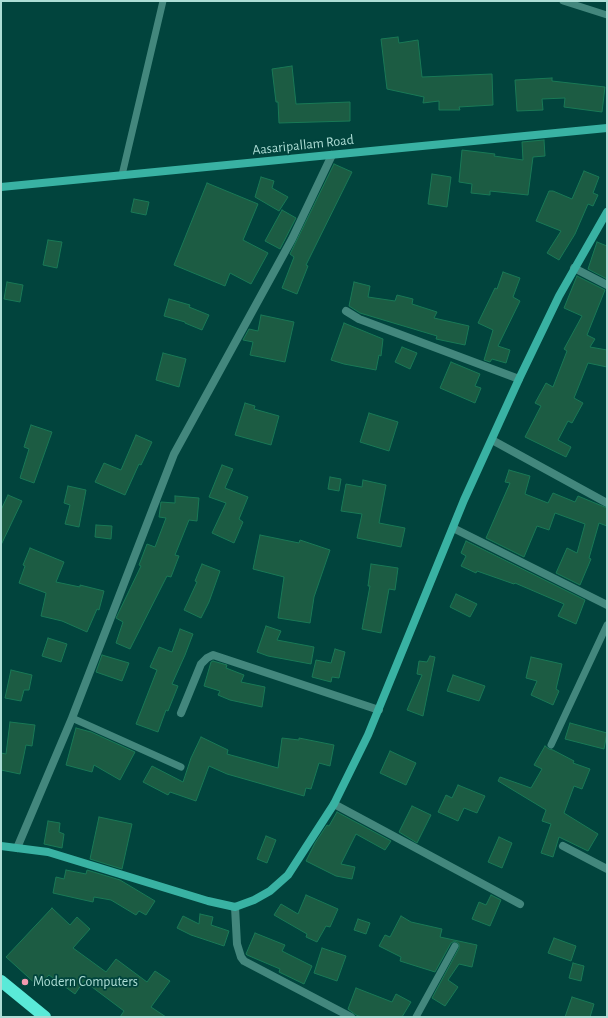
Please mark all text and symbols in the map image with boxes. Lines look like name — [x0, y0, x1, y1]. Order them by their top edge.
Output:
street label: Aasaripallam Road — [251, 131, 355, 159]
place label: Modern Computers — [33, 974, 138, 990]
marker: Modern Computers — [20, 977, 30, 987]

